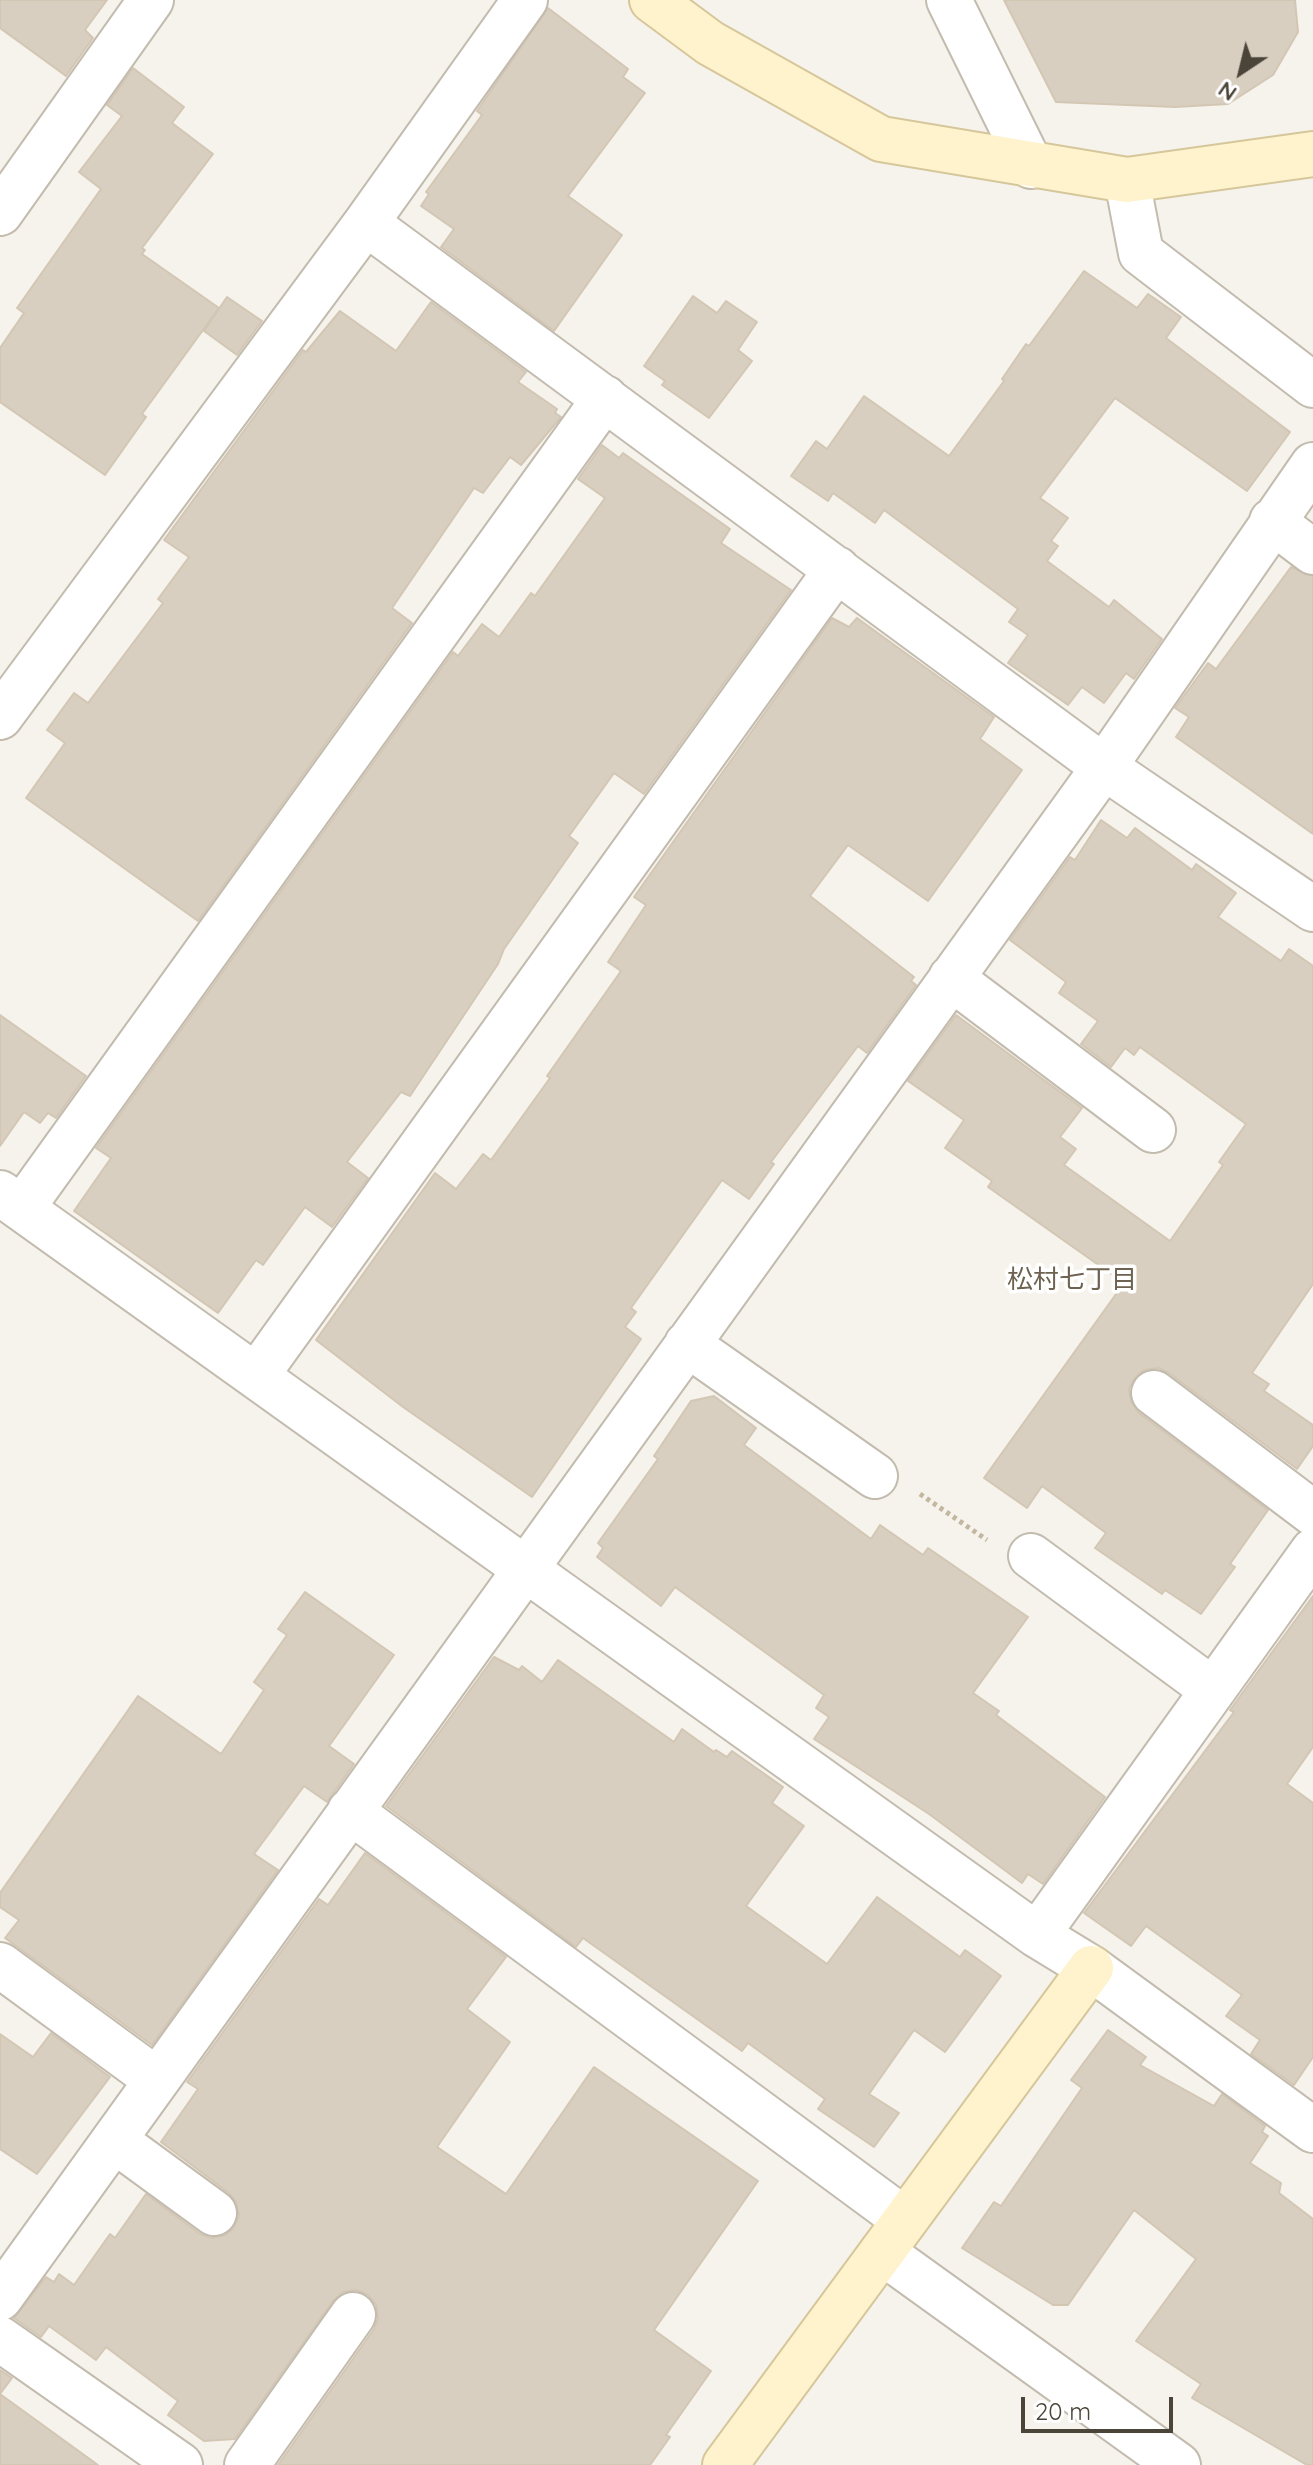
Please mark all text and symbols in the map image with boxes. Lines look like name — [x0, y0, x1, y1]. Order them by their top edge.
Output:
north arrow — [1201, 32, 1281, 112]
text: N — [1213, 76, 1242, 108]
district label: 松村七丁目 — [1007, 1264, 1137, 1296]
scale bar — [1025, 2381, 1177, 2431]
text: 20 m — [1035, 2396, 1091, 2426]

